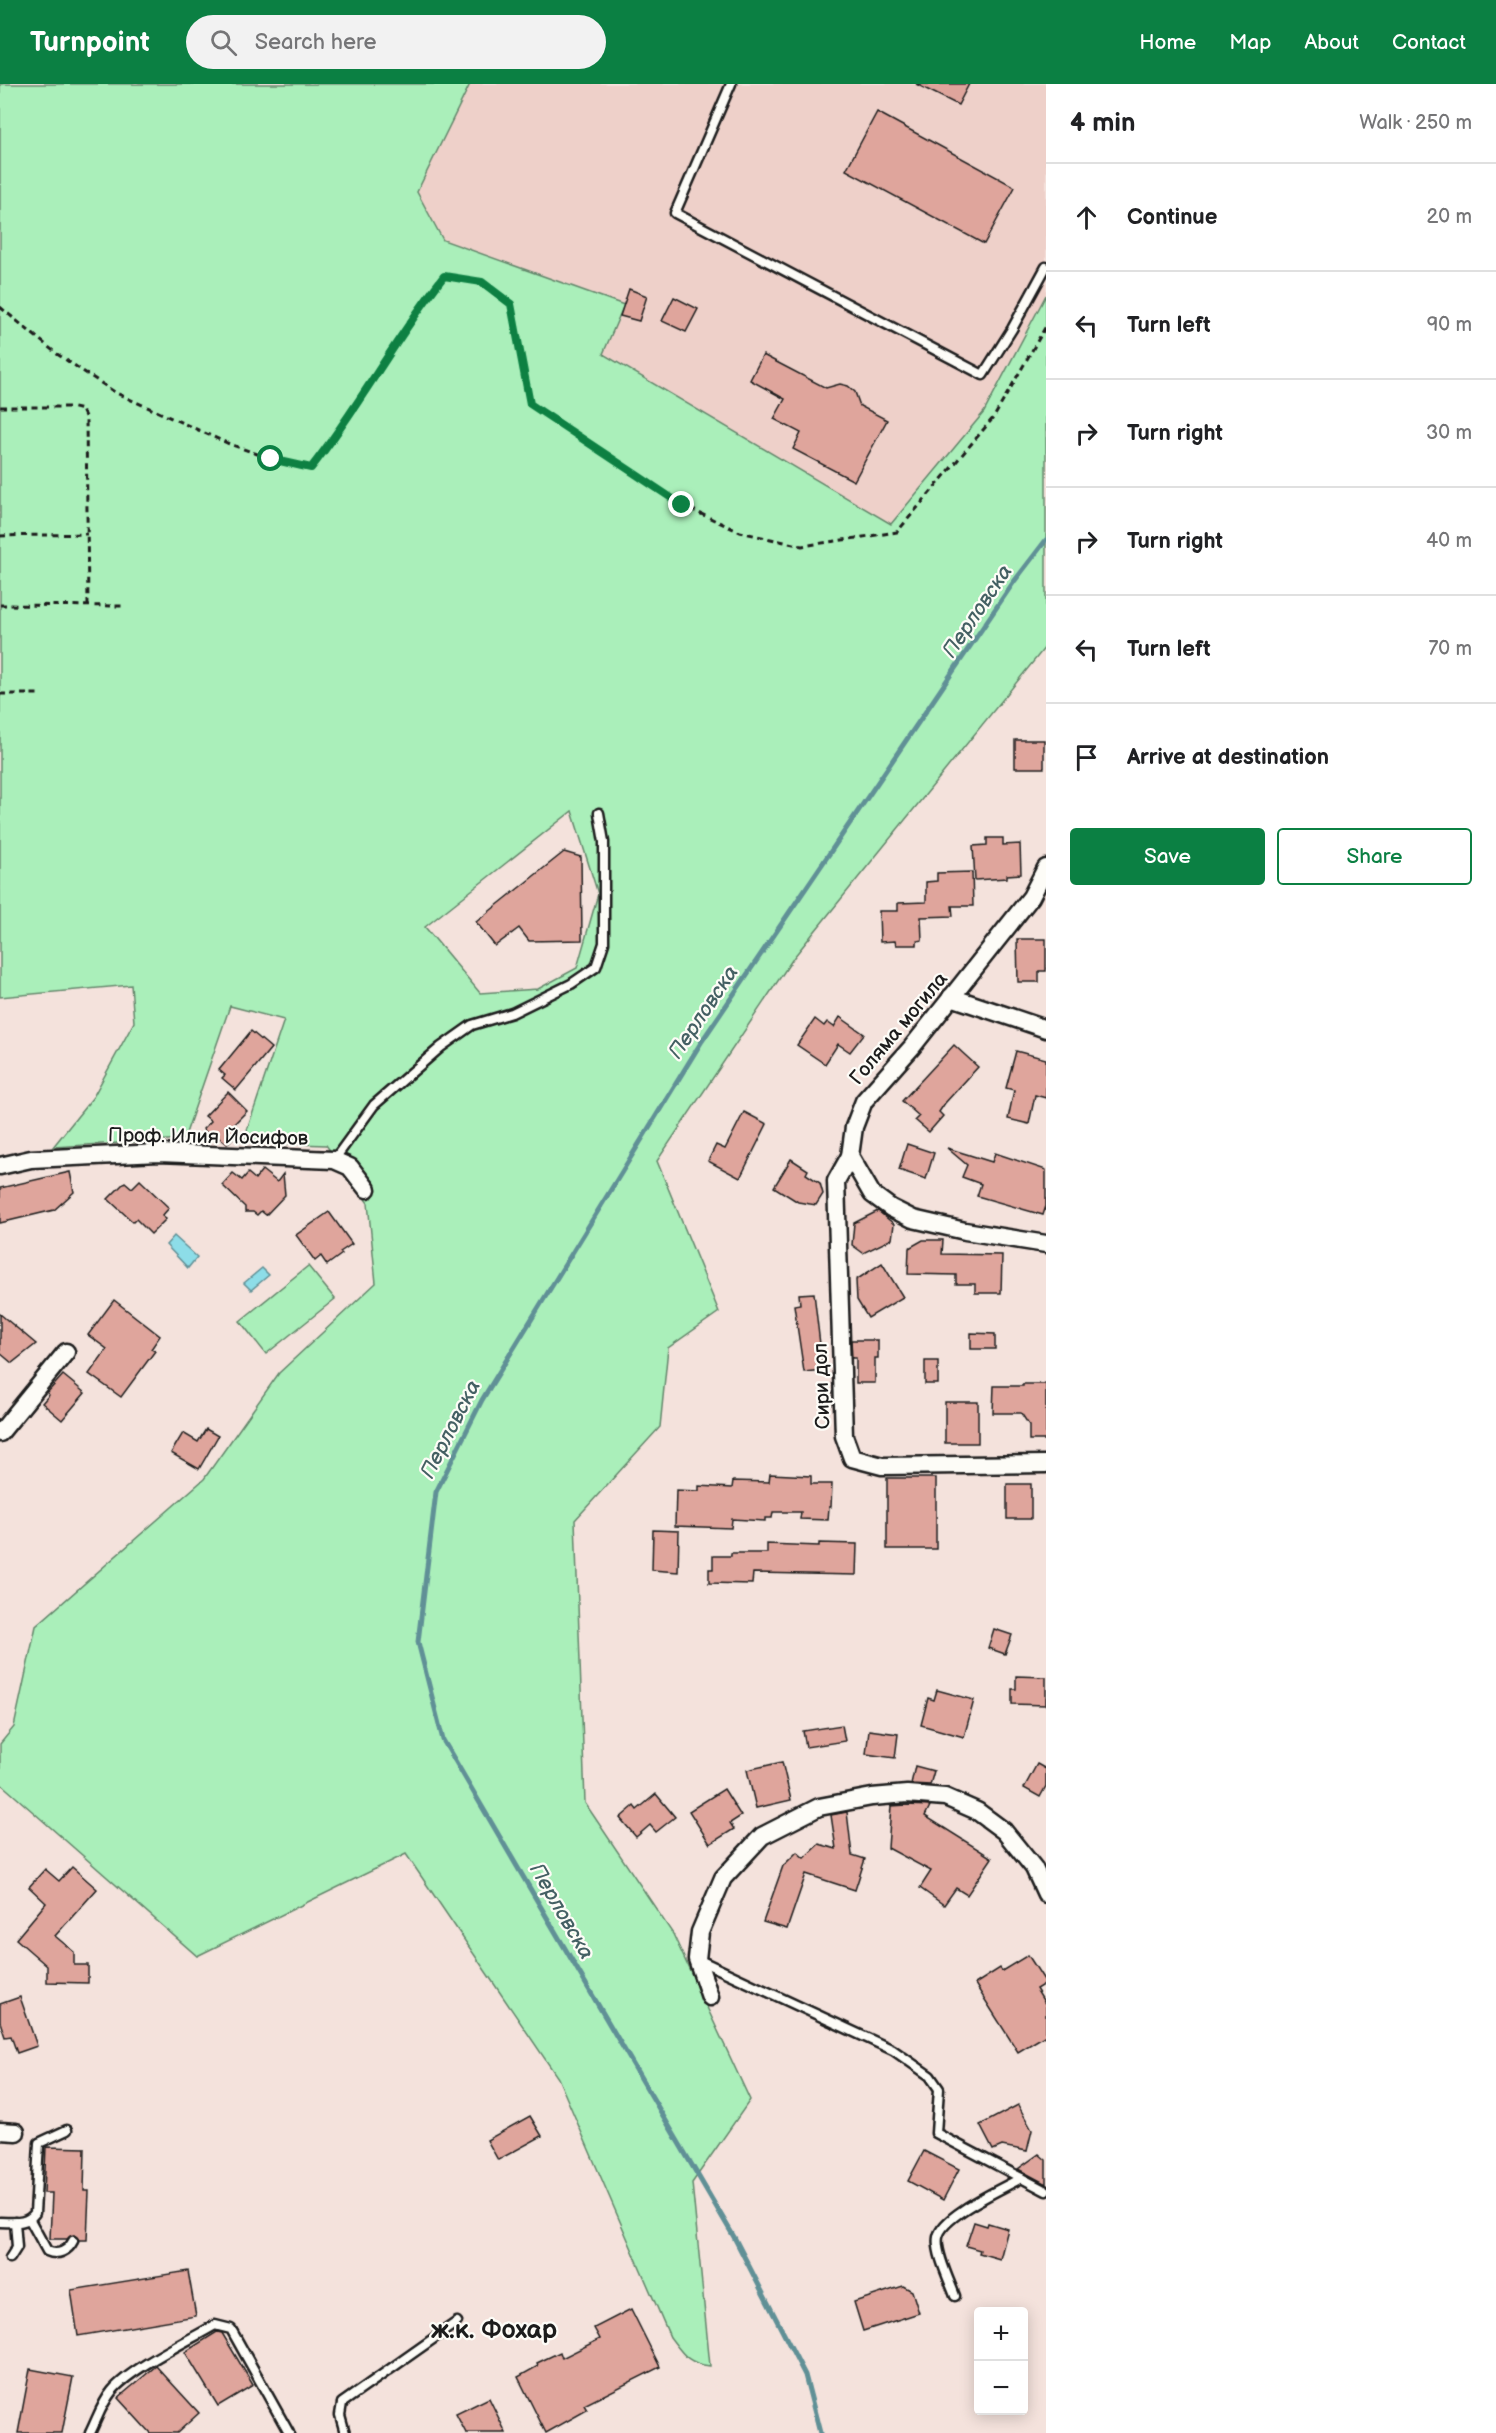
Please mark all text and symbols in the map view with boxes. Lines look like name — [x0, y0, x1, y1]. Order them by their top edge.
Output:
search box — [186, 15, 606, 69]
text: Turnpoint — [30, 26, 150, 59]
icon: search — [207, 26, 240, 59]
text: Search here — [255, 29, 377, 56]
text: Home — [1139, 30, 1196, 55]
text: Map — [1229, 30, 1271, 55]
text: About — [1304, 30, 1359, 55]
text: Contact — [1392, 30, 1466, 55]
text: 4 min — [1070, 108, 1135, 139]
text: Walk · 250 m — [1359, 111, 1472, 135]
icon: ahead — [1070, 201, 1103, 234]
text: Continue — [1127, 204, 1217, 231]
text: 20 m — [1427, 205, 1472, 229]
icon: left — [1070, 309, 1103, 342]
text: Turn left — [1127, 312, 1211, 339]
text: 90 m — [1427, 313, 1472, 337]
icon: right — [1070, 417, 1103, 450]
text: Turn right — [1127, 420, 1223, 447]
text: 30 m — [1426, 421, 1472, 445]
route start — [257, 445, 283, 471]
route end — [668, 491, 694, 517]
icon: right — [1070, 525, 1103, 558]
text: Turn right — [1127, 528, 1223, 555]
text: 40 m — [1426, 529, 1472, 553]
water label: Перловска — [937, 560, 1018, 663]
icon: left — [1070, 633, 1103, 666]
text: Turn left — [1127, 636, 1211, 663]
text: 70 m — [1428, 637, 1472, 661]
icon: arrive — [1070, 741, 1103, 774]
text: Arrive at destination — [1127, 744, 1329, 771]
button: Save — [1070, 828, 1265, 885]
button: Share — [1277, 828, 1472, 885]
water label: Перловска — [663, 961, 744, 1064]
street label: Голяма могила — [845, 967, 953, 1090]
street label: Проф. Илия Йосифов — [108, 1123, 309, 1151]
street label: Сири дол — [809, 1342, 835, 1430]
water label: Перловска — [415, 1376, 486, 1483]
water label: Перловска — [524, 1859, 599, 1964]
map controls — [974, 2307, 1028, 2415]
button: + — [974, 2307, 1028, 2361]
district label: ж.к. Фохар — [431, 2315, 558, 2346]
button: − — [974, 2361, 1028, 2415]

